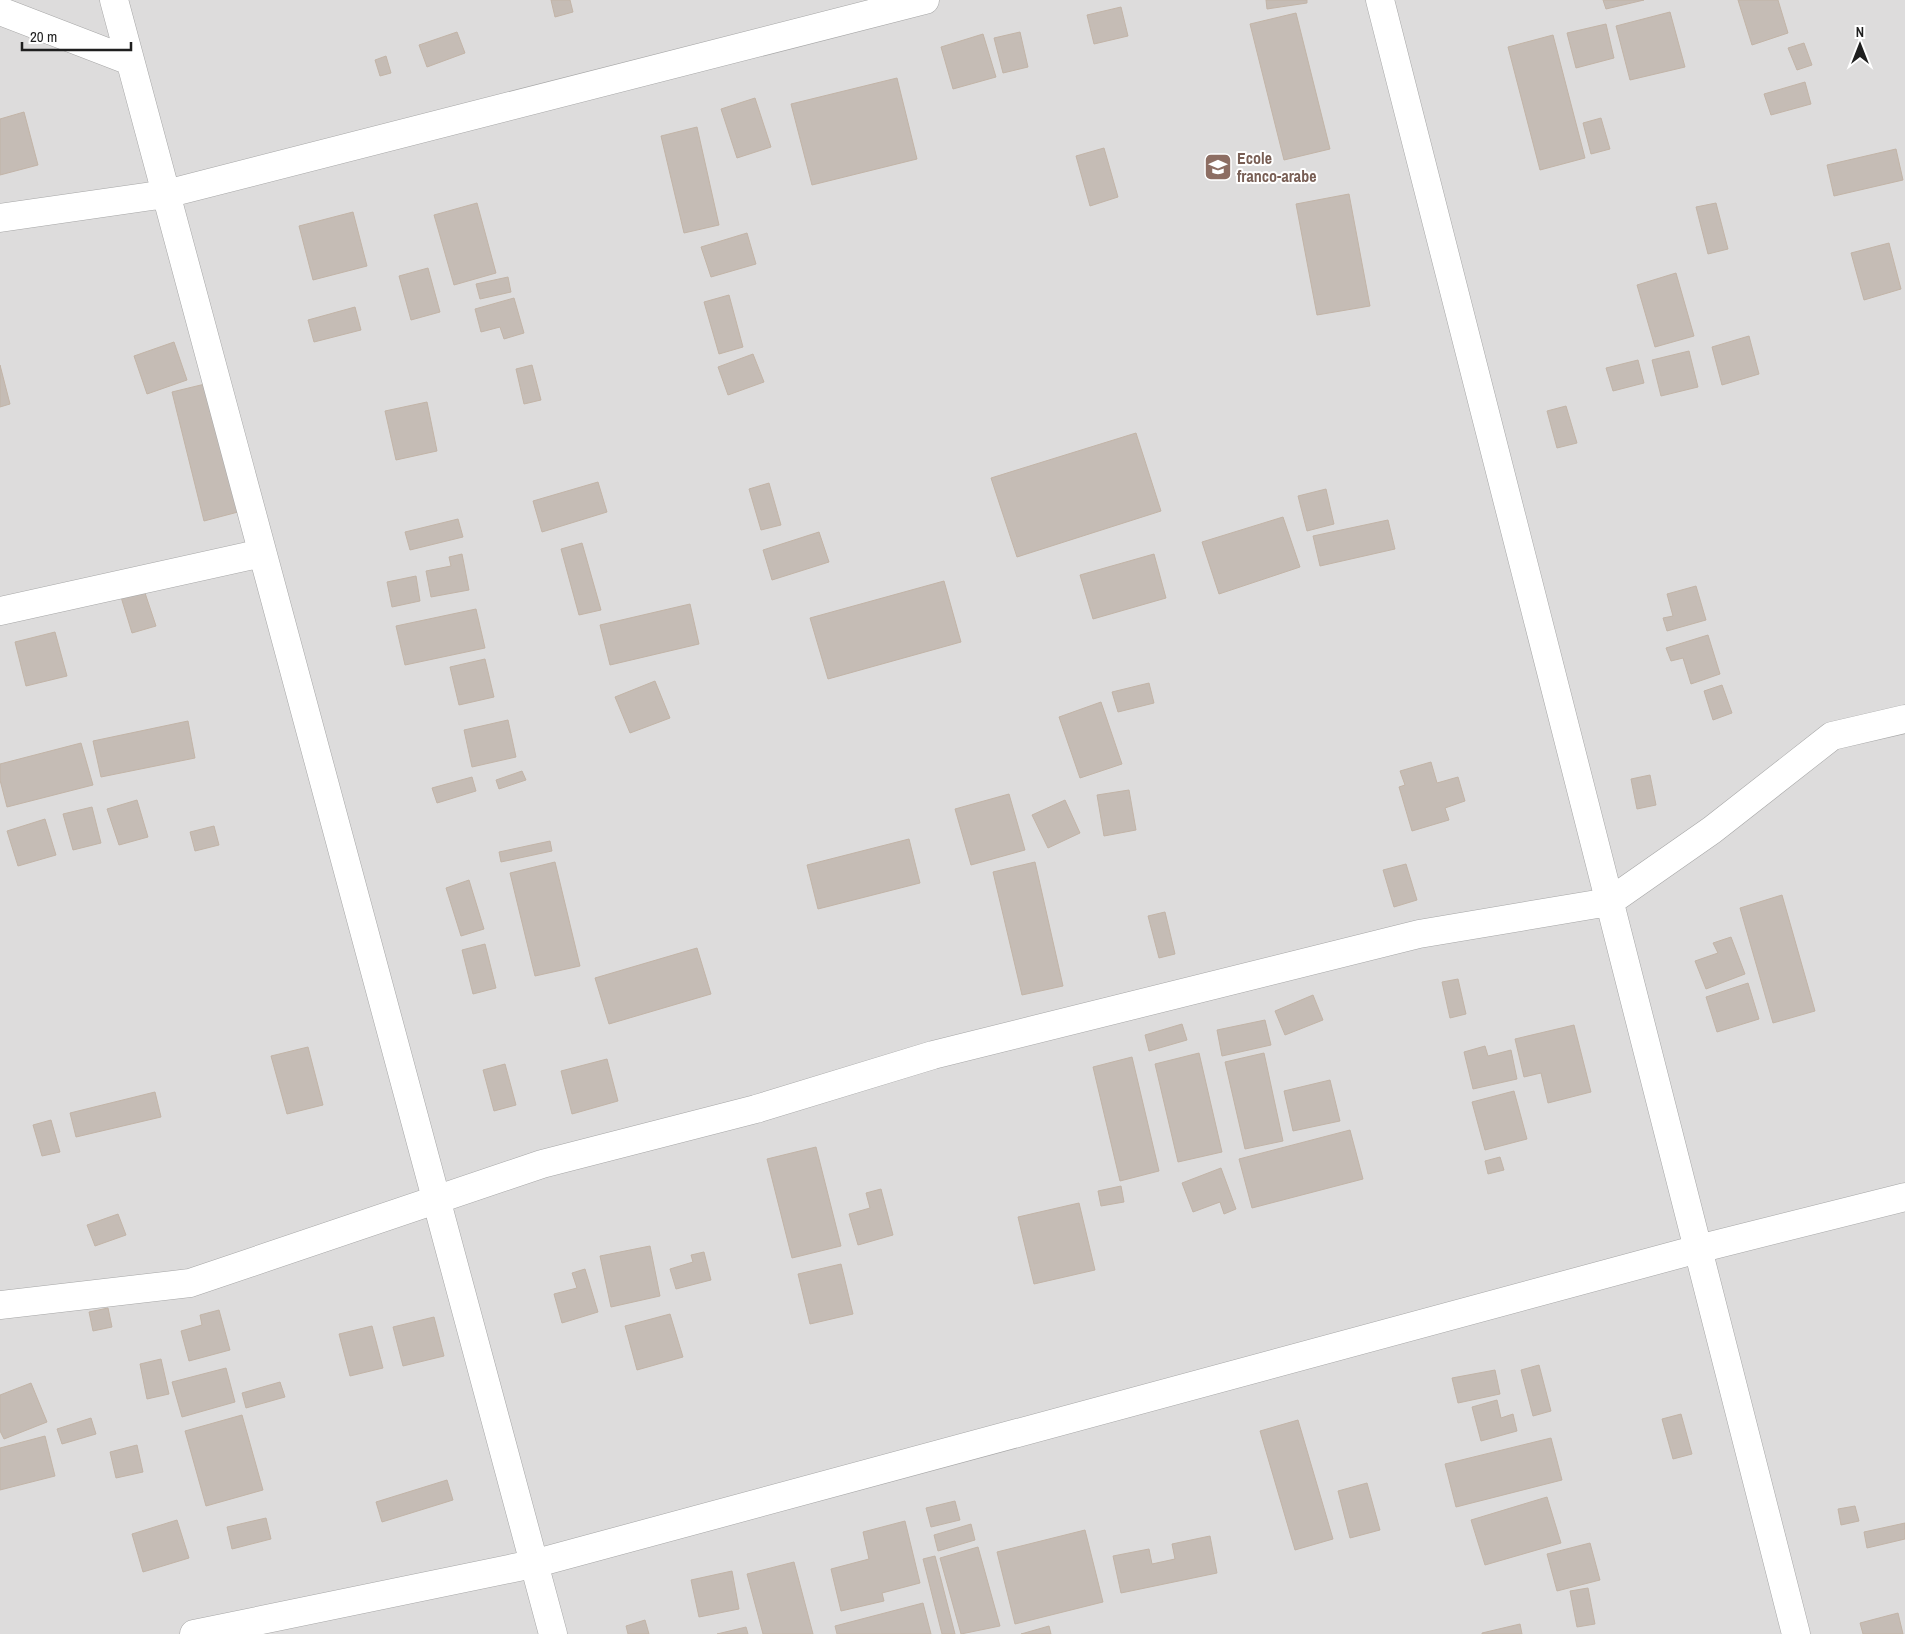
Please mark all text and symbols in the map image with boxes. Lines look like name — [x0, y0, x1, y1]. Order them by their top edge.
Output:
scale bar — [22, 20, 131, 52]
north arrow — [1835, 20, 1885, 70]
text: N — [1856, 23, 1864, 41]
text: 20 m — [30, 26, 57, 47]
place label: Ecole franco-arabe — [1237, 147, 1316, 187]
school or university icon: Ecole franco-arabe — [1203, 152, 1233, 182]

